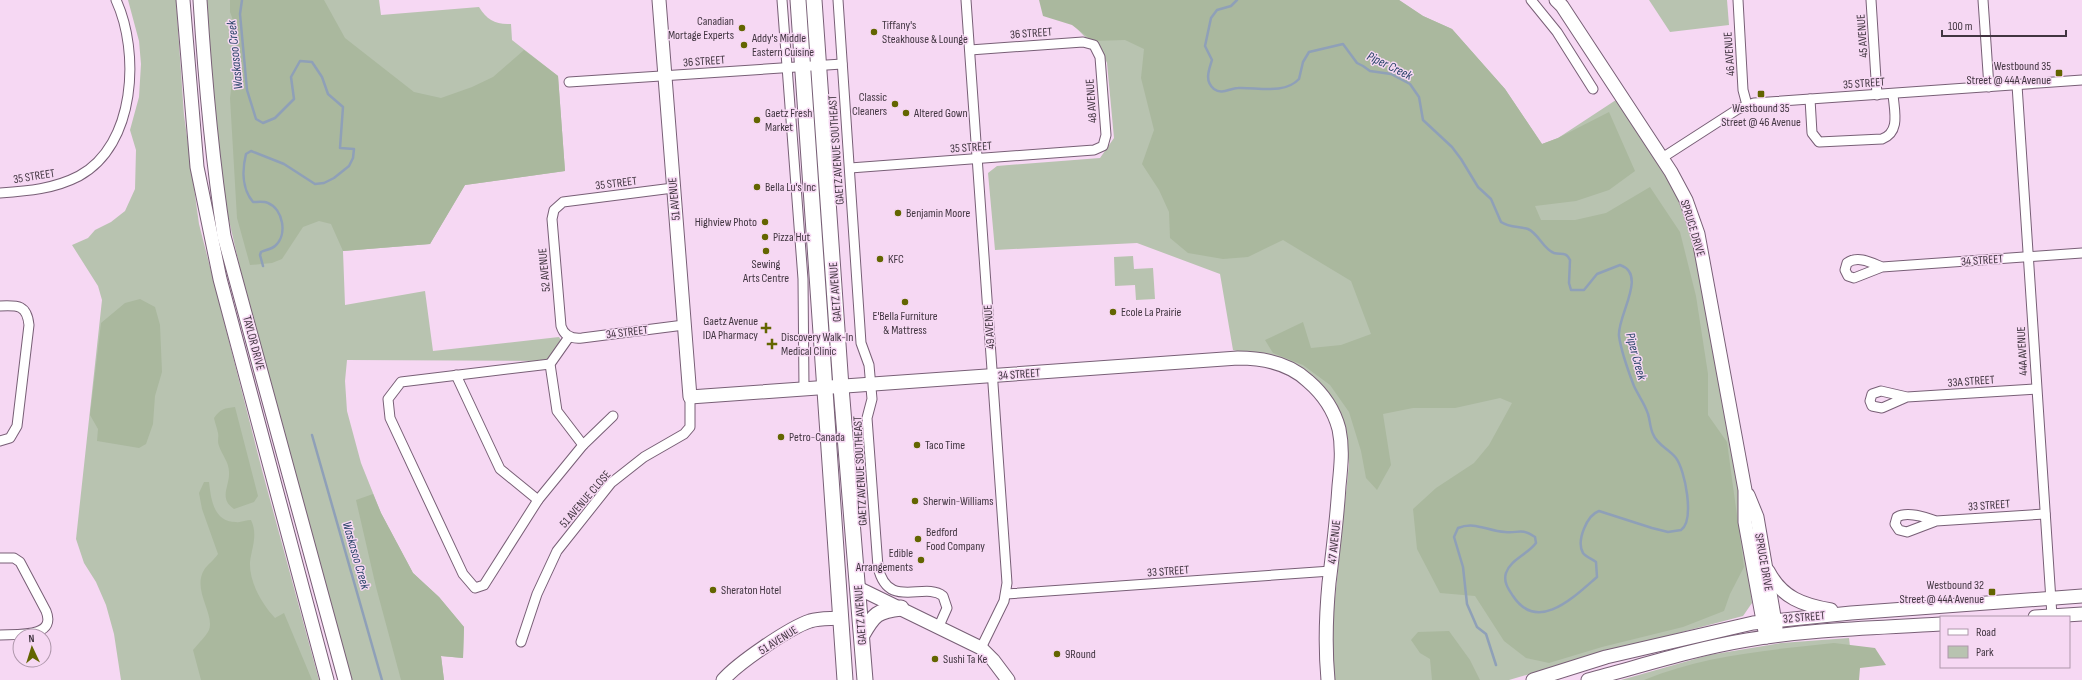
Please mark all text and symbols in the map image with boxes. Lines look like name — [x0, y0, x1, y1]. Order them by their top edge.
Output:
scale bar — [1942, 12, 2066, 38]
street label: 45 AVENUE — [1853, 13, 1872, 58]
place label: Canadian Mortage Experts — [668, 14, 734, 43]
water label: Waskasoo Creek — [223, 18, 247, 90]
place label: Tiffany's Steakhouse & Lounge — [882, 18, 968, 47]
text: 100 m — [1948, 19, 1973, 34]
marker: Canadian Mortage Experts — [737, 23, 747, 33]
street label: 36 STREET — [1009, 25, 1053, 42]
marker: Tiffany's Steakhouse & Lounge — [869, 27, 879, 37]
place label: Addy's Middle Eastern Cuisine — [751, 31, 814, 60]
street label: 46 AVENUE — [1720, 31, 1739, 77]
marker: Addy's Middle Eastern Cuisine — [739, 40, 749, 50]
water label: Piper Creek — [1364, 48, 1416, 84]
street label: 36 STREET — [682, 53, 726, 70]
place label: Westbound 35 Street @ 44A Avenue — [1966, 59, 2051, 88]
marker: Westbound 35 Street @ 44A Avenue — [2054, 68, 2064, 78]
street label: 35 STREET — [1843, 75, 1886, 92]
street label: 48 AVENUE — [1082, 78, 1101, 124]
marker: Westbound 35 Street @ 46 Avenue — [1756, 89, 1766, 99]
place label: Classic Cleaners — [852, 90, 887, 119]
street label: GAETZ AVENUE SOUTHEAST — [825, 95, 848, 205]
marker: Classic Cleaners — [890, 99, 900, 109]
place label: Westbound 35 Street @ 46 Avenue — [1721, 101, 1801, 130]
place label: Gaetz Fresh Market — [765, 106, 812, 135]
place label: Altered Gown — [913, 106, 968, 121]
marker: Altered Gown — [901, 108, 911, 118]
marker: Gaetz Fresh Market — [752, 115, 762, 125]
street label: 35 STREET — [950, 139, 993, 156]
street label: 35 STREET — [12, 166, 56, 187]
street label: 35 STREET — [594, 173, 638, 193]
street label: 51 AVENUE — [665, 177, 684, 221]
place label: Bella Lu's Inc — [765, 180, 816, 195]
marker: Bella Lu's Inc — [752, 182, 762, 192]
street label: SPRUCE DRIVE — [1677, 198, 1708, 258]
place label: Benjamin Moore — [906, 206, 970, 221]
marker: Benjamin Moore — [893, 208, 903, 218]
place label: Highview Photo — [695, 215, 757, 230]
marker: Highview Photo — [760, 217, 770, 227]
place label: Pizza Hut — [773, 230, 811, 245]
marker: Pizza Hut — [760, 232, 770, 242]
marker: Sewing Arts Centre — [761, 246, 771, 256]
street label: 52 AVENUE — [535, 247, 554, 292]
place label: KFC — [888, 252, 904, 267]
street label: 34 STREET — [1960, 252, 2004, 269]
marker: KFC — [875, 254, 885, 264]
place label: Sewing Arts Centre — [742, 257, 789, 286]
street label: GAETZ AVENUE — [826, 261, 845, 322]
marker: E'Bella Furniture & Mattress — [900, 297, 910, 307]
street label: 49 AVENUE — [980, 304, 999, 350]
place label: Ecole La Prairie — [1121, 305, 1181, 320]
marker: Ecole La Prairie — [1108, 307, 1118, 317]
place label: E'Bella Furniture & Mattress — [872, 309, 938, 338]
street label: TAYLOR DRIVE — [239, 314, 268, 372]
place label: Gaetz Avenue IDA Pharmacy — [703, 314, 758, 343]
street label: 34 STREET — [605, 322, 649, 343]
marker: Gaetz Avenue IDA Pharmacy — [761, 323, 771, 333]
street label: 44A AVENUE — [2014, 326, 2031, 376]
place label: Discovery Walk-In Medical Clinic — [781, 330, 853, 359]
water label: Piper Creek — [1622, 331, 1650, 383]
marker: Discovery Walk-In Medical Clinic — [766, 338, 778, 350]
street label: 34 STREET — [997, 366, 1041, 383]
street label: 33A STREET — [1947, 372, 1995, 391]
street label: GAETZ AVENUE SOUTHEAST — [850, 416, 871, 526]
place label: Petro-Canada — [789, 430, 845, 445]
marker: Petro-Canada — [776, 432, 786, 442]
place label: Taco Time — [925, 438, 965, 453]
marker: Taco Time — [912, 440, 922, 450]
street label: 51 AVENUE CLOSE — [556, 468, 614, 531]
place label: Sherwin-Williams — [923, 494, 994, 509]
marker: Sherwin-Williams — [910, 496, 920, 506]
street label: 33 STREET — [1967, 497, 2011, 514]
street label: 47 AVENUE — [1325, 519, 1344, 565]
water label: Waskasoo Creek — [339, 520, 374, 592]
place label: Bedford Food Company — [926, 525, 985, 554]
street label: SPRUCE DRIVE — [1751, 532, 1776, 592]
marker: Bedford Food Company — [913, 534, 923, 544]
place label: Edible Arrangements — [855, 546, 913, 575]
marker: Edible Arrangements — [916, 555, 926, 565]
street label: 33 STREET — [1146, 563, 1190, 580]
place label: Westbound 32 Street @ 44A Avenue — [1899, 578, 1984, 607]
place label: Sheraton Hotel — [721, 583, 781, 598]
street label: GAETZ AVENUE — [851, 584, 870, 645]
marker: Sheraton Hotel — [708, 585, 718, 595]
marker: Westbound 32 Street @ 44A Avenue — [1987, 587, 1997, 597]
street label: 32 STREET — [1782, 608, 1826, 627]
legend — [1940, 616, 2070, 668]
street label: 51 AVENUE — [756, 623, 801, 658]
text: Road — [1976, 625, 1996, 640]
north arrow — [12, 628, 52, 668]
text: N — [28, 632, 35, 645]
text: Park — [1976, 645, 1994, 660]
place label: 9Round — [1065, 647, 1096, 662]
marker: 9Round — [1052, 649, 1062, 659]
place label: Sushi Ta Ke — [943, 652, 988, 667]
marker: Sushi Ta Ke — [930, 654, 940, 664]

